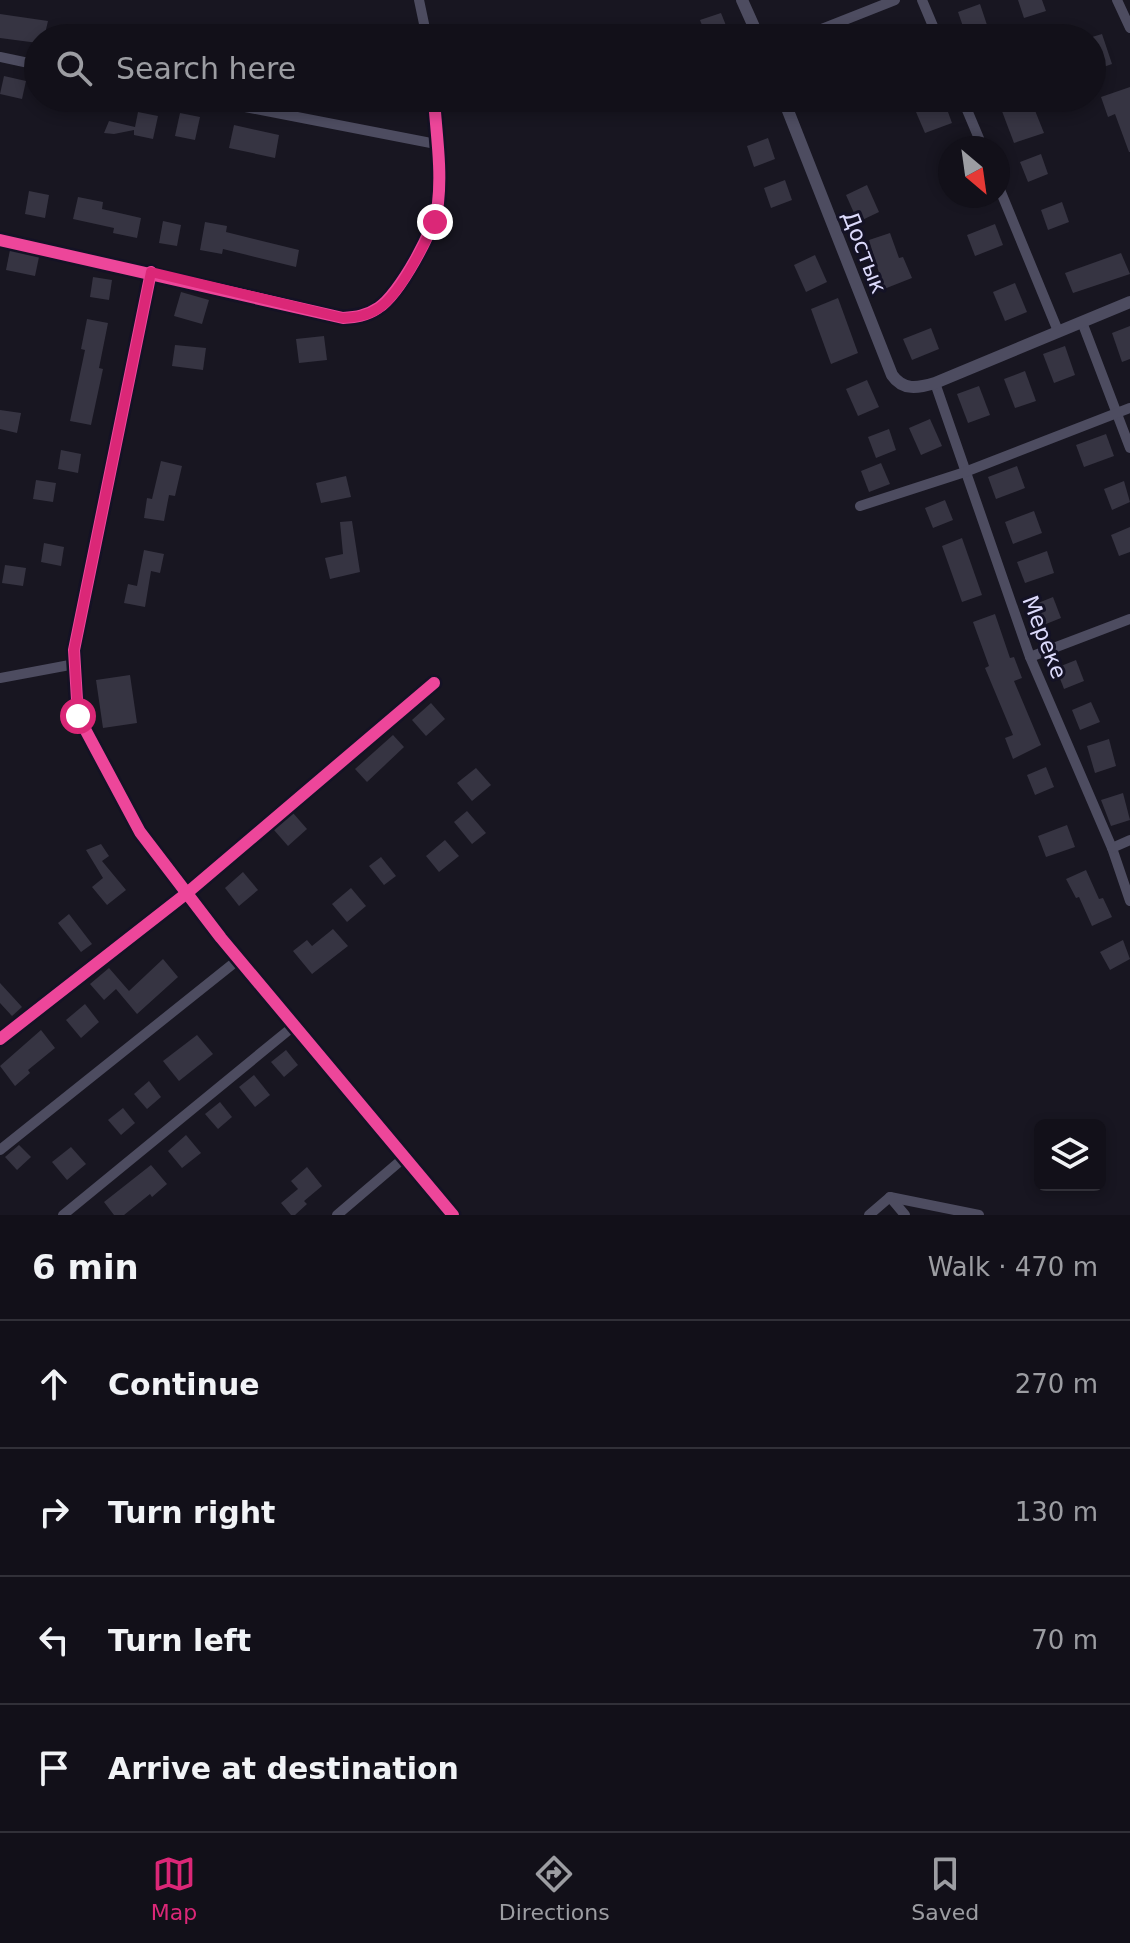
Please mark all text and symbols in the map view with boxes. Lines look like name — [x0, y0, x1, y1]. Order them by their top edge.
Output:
search box — [24, 24, 1106, 112]
icon: search — [52, 46, 96, 90]
text: Search here — [116, 51, 296, 86]
north arrow — [938, 136, 1010, 208]
route end — [417, 204, 453, 240]
street label: Достык — [837, 207, 892, 297]
street label: Мереке — [1017, 592, 1072, 682]
route start — [60, 698, 96, 734]
map controls — [1034, 1119, 1106, 1191]
button: layers — [1034, 1119, 1106, 1191]
text: 6 min — [32, 1247, 139, 1287]
text: Walk · 470 m — [928, 1252, 1098, 1282]
icon: ahead — [32, 1362, 76, 1406]
text: Continue — [108, 1367, 260, 1402]
text: 270 m — [1015, 1369, 1098, 1399]
icon: right — [32, 1490, 76, 1534]
text: Turn right — [108, 1495, 275, 1530]
text: 130 m — [1015, 1497, 1098, 1527]
icon: left — [32, 1618, 76, 1662]
text: Turn left — [108, 1623, 251, 1658]
text: 70 m — [1031, 1625, 1098, 1655]
icon: arrive — [32, 1746, 76, 1790]
text: Arrive at destination — [108, 1751, 459, 1786]
tab: Map — [151, 1852, 197, 1925]
tab: Directions — [499, 1852, 610, 1925]
tab: Saved — [911, 1852, 979, 1925]

